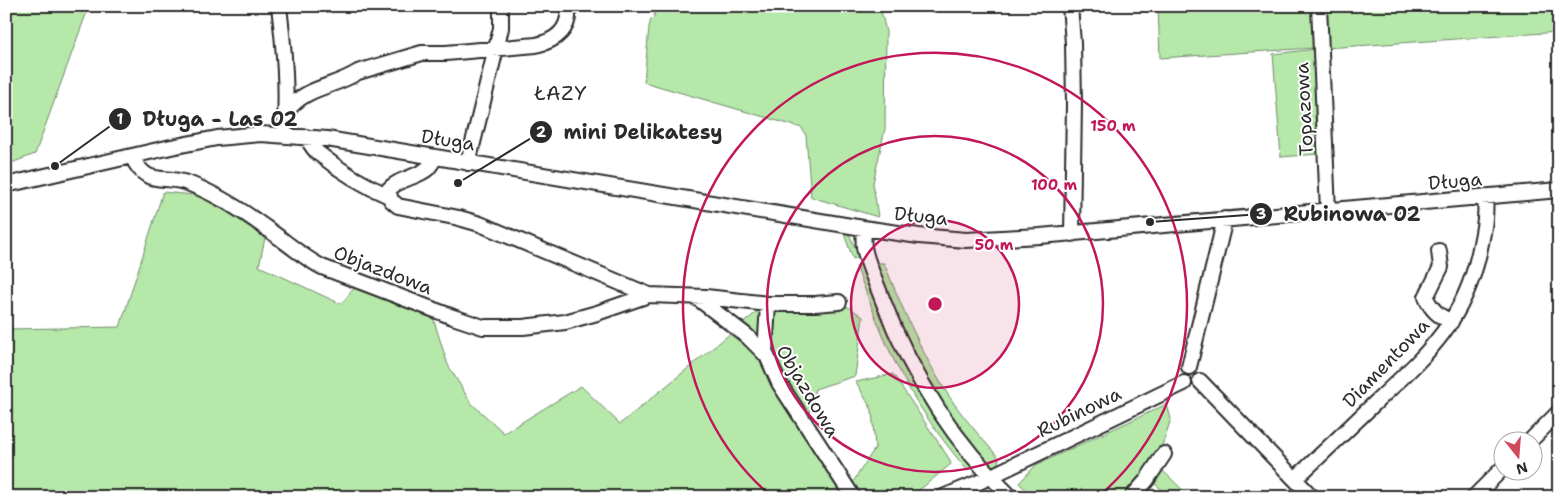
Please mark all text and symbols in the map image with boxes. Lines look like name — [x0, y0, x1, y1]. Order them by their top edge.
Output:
street label: Topazowa — [1289, 61, 1319, 156]
district label: ŁAZY — [533, 80, 588, 106]
callout: Długa - Las 02 — [108, 102, 308, 137]
text: Długa - Las 02 — [143, 106, 298, 132]
text: 1 — [117, 109, 124, 129]
callout: mini Delikatesy — [528, 114, 732, 149]
text: 150 m — [1090, 116, 1136, 136]
text: mini Delikatesy — [563, 119, 723, 145]
text: 2 — [536, 122, 547, 142]
street label: Długa — [419, 123, 477, 157]
street label: Długa — [1427, 166, 1483, 196]
text: 100 m — [1031, 175, 1077, 195]
callout: Rubinowa 02 — [1248, 197, 1431, 232]
street label: Długa — [893, 201, 949, 231]
text: Rubinowa 02 — [1283, 201, 1421, 227]
text: 3 — [1256, 204, 1266, 224]
text: 50 m — [975, 235, 1014, 255]
street label: Objazdowa — [330, 240, 436, 300]
centre of rings — [926, 295, 944, 313]
street label: Diamentowa — [1337, 313, 1435, 413]
street label: Objazdowa — [771, 340, 845, 442]
street label: Rubinowa — [1033, 381, 1125, 443]
north arrow — [1492, 430, 1542, 480]
text: N — [1514, 458, 1530, 479]

